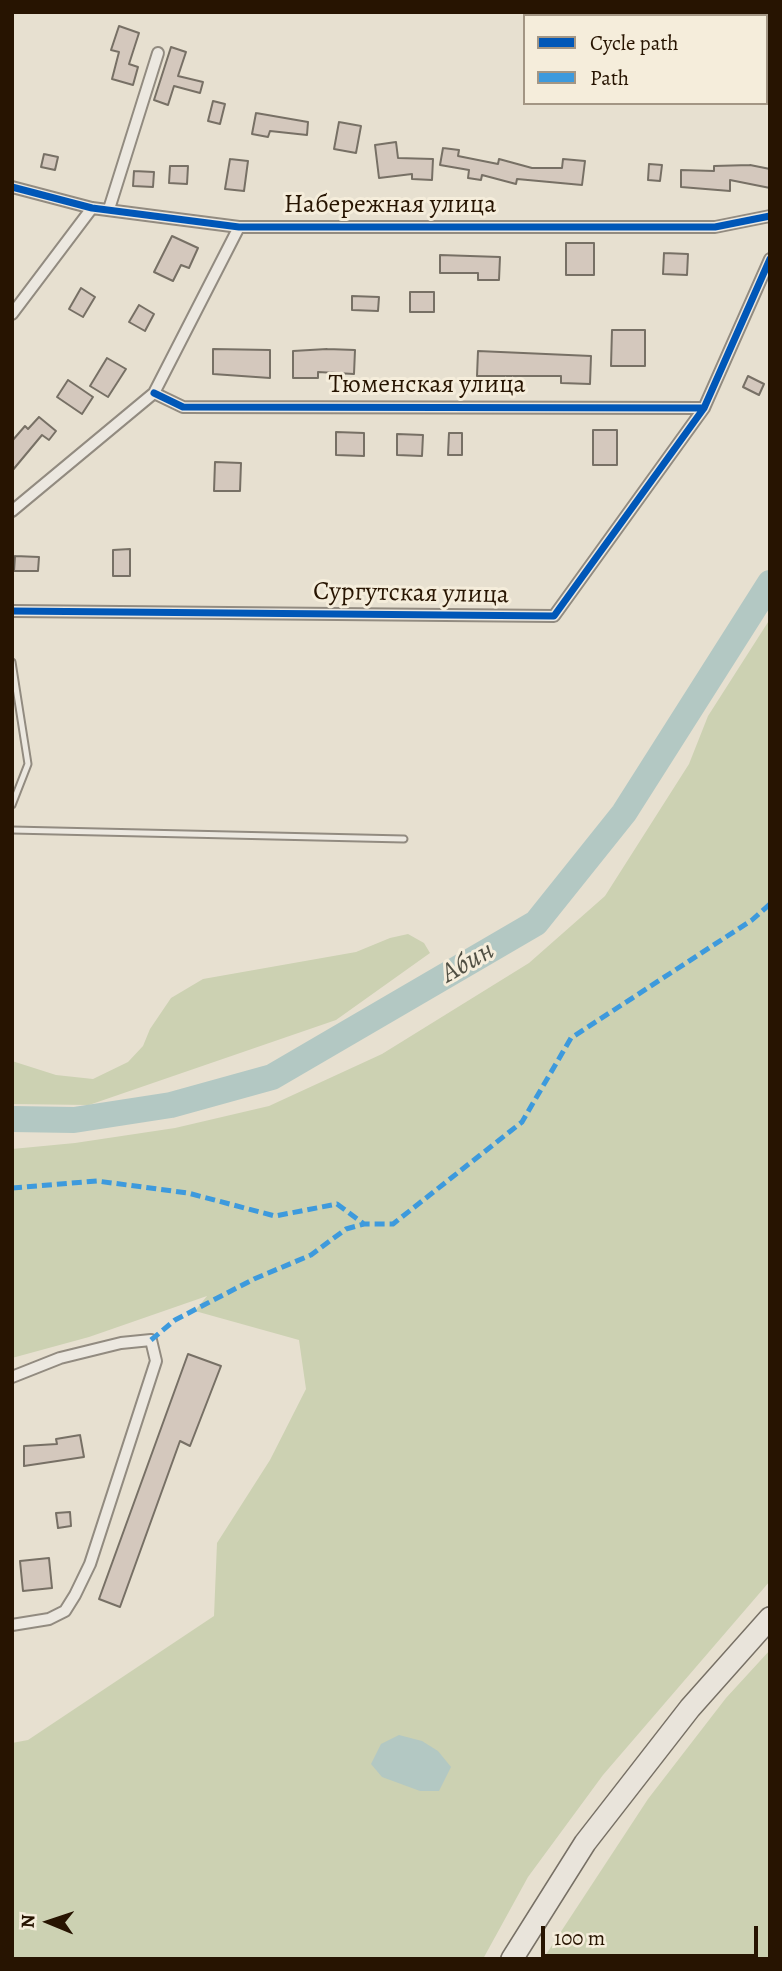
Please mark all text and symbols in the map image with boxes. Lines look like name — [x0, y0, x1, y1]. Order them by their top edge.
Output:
legend — [523, 14, 768, 105]
text: Cycle path — [590, 29, 679, 57]
text: Path — [590, 64, 629, 92]
street label: Набережная улица — [284, 190, 496, 222]
street label: Тюменская улица — [328, 370, 526, 402]
street label: Сургутская улица — [313, 577, 509, 611]
water label: Абин — [436, 935, 500, 991]
north arrow — [14, 1887, 84, 1957]
scale bar — [544, 1912, 761, 1956]
text: N — [15, 1914, 41, 1929]
text: 100 m — [554, 1924, 605, 1952]

